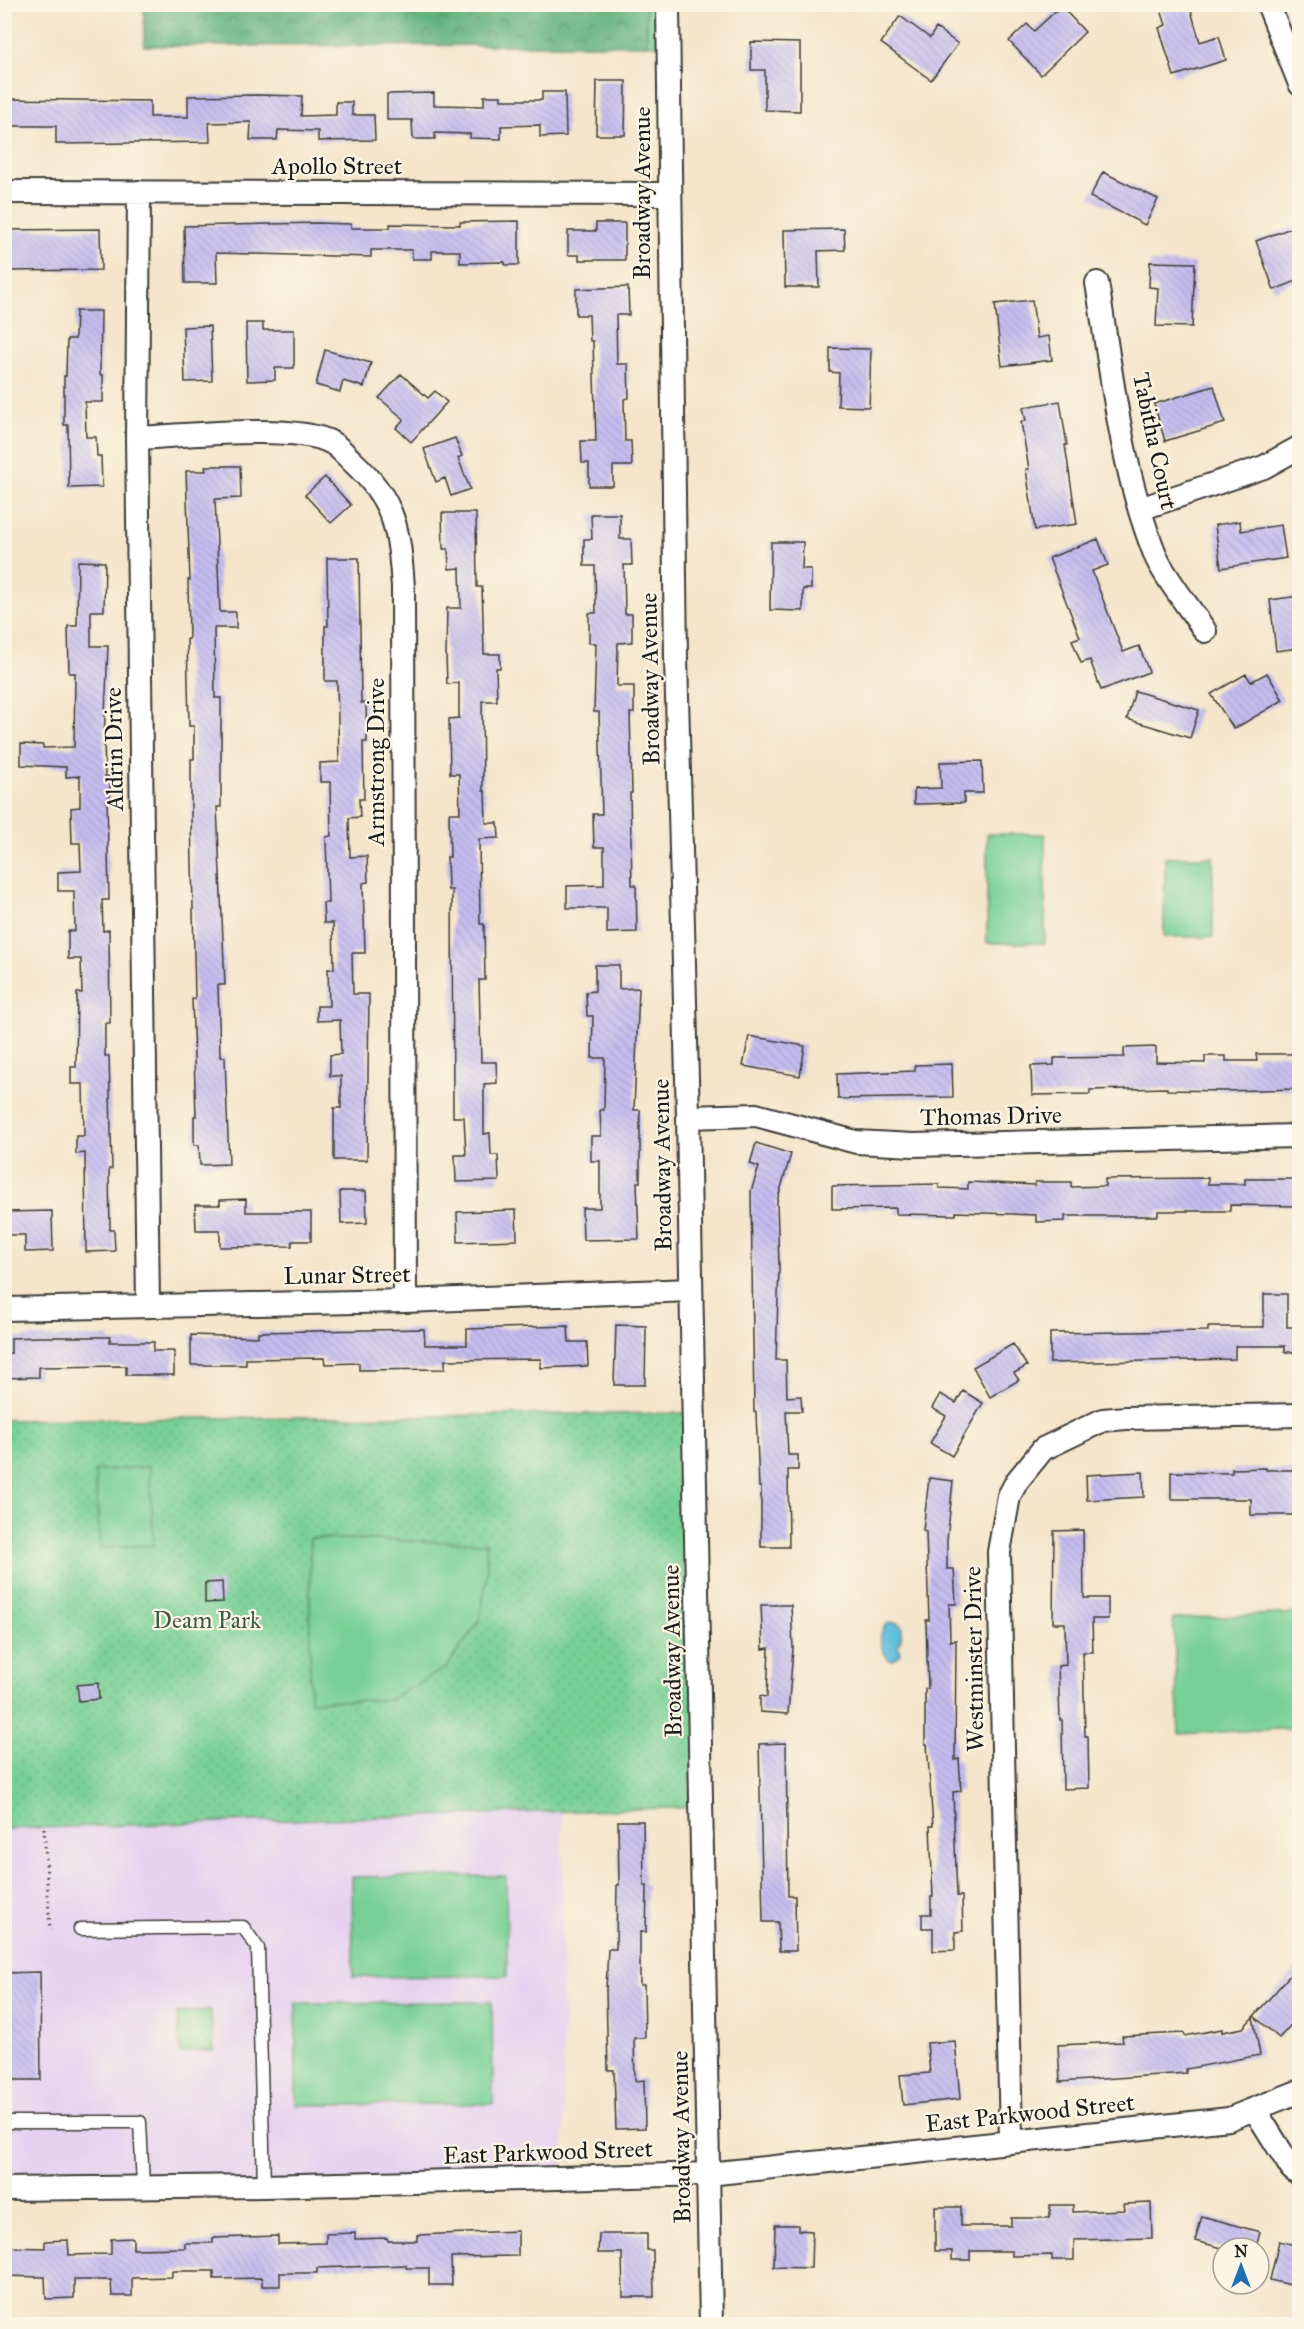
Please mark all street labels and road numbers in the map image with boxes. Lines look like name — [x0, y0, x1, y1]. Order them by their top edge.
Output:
street label: Broadway Avenue — [627, 107, 657, 279]
street label: Apollo Street — [271, 151, 403, 181]
street label: Tabitha Court — [1126, 370, 1184, 513]
street label: Broadway Avenue — [633, 592, 667, 766]
street label: Armstrong Drive — [361, 678, 391, 847]
street label: Aldrin Drive — [98, 687, 130, 812]
street label: Broadway Avenue — [645, 1078, 679, 1252]
street label: Thomas Drive — [920, 1100, 1062, 1132]
street label: Lunar Street — [283, 1259, 411, 1291]
street label: Broadway Avenue — [655, 1564, 689, 1738]
street label: Westminster Drive — [957, 1566, 991, 1752]
street label: Broadway Avenue — [664, 2050, 698, 2224]
street label: East Parkwood Street — [924, 2087, 1137, 2139]
street label: East Parkwood Street — [442, 2133, 654, 2171]

